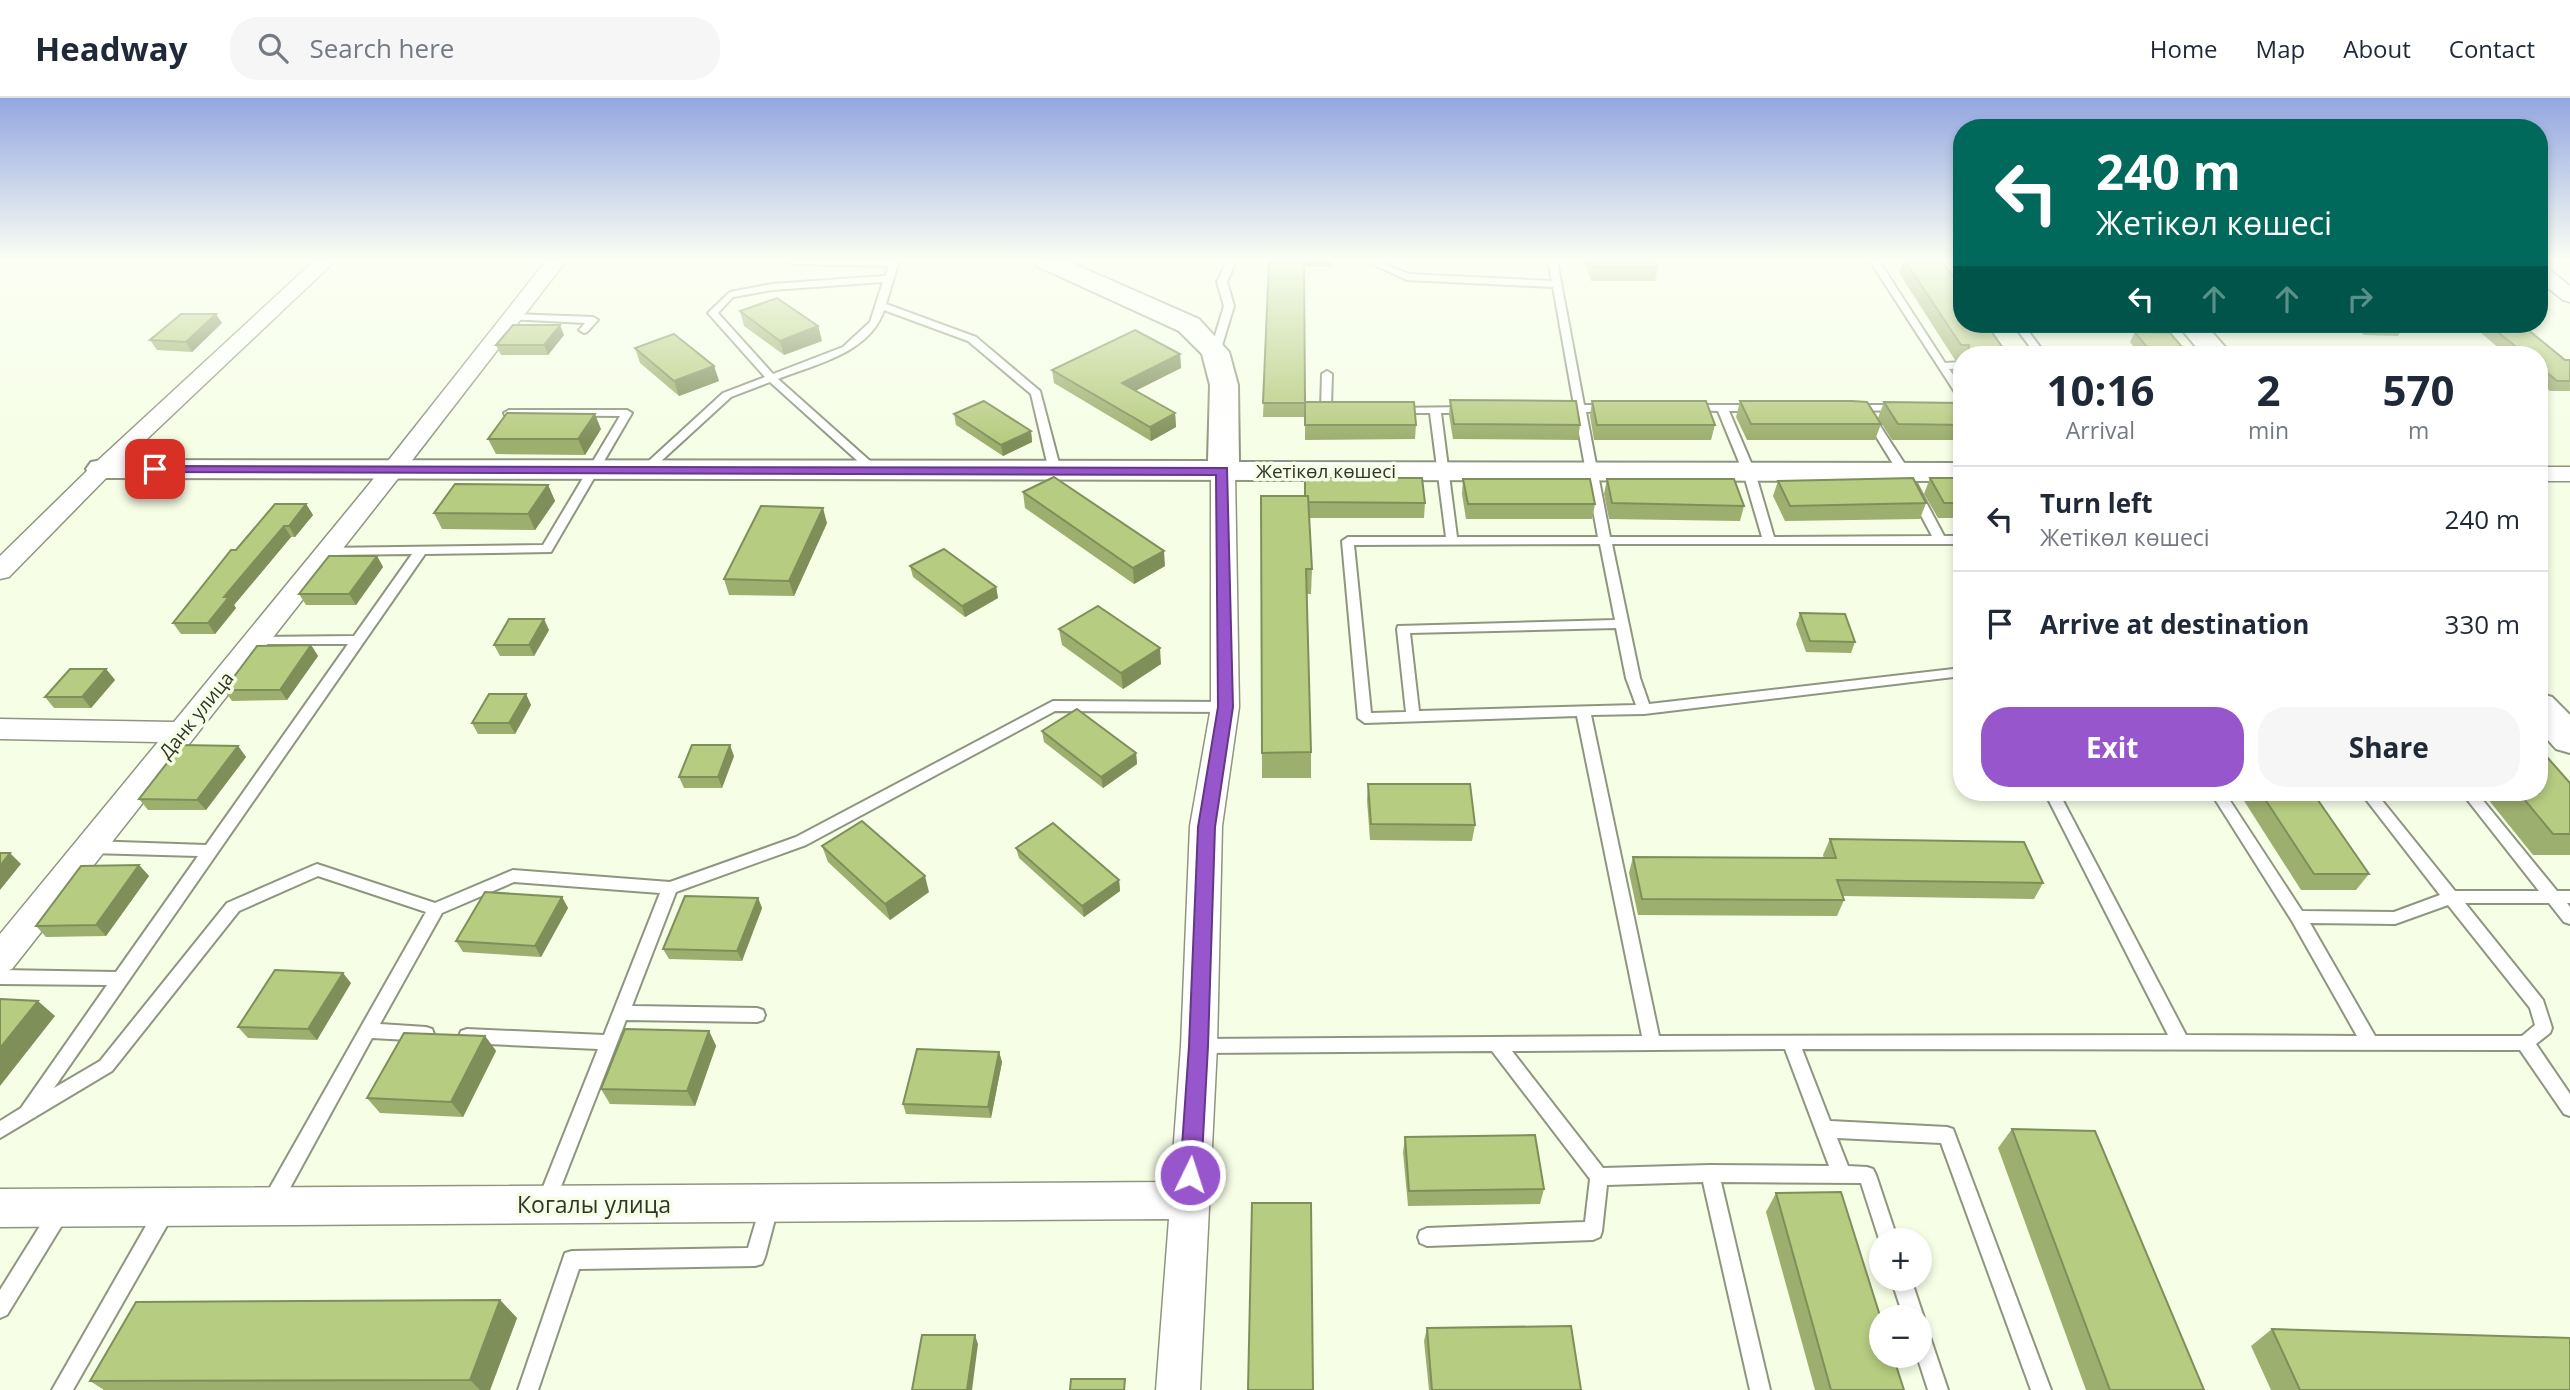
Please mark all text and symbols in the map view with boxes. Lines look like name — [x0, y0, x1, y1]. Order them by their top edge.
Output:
search box — [230, 17, 720, 80]
text: Headway — [35, 26, 188, 71]
icon: search — [254, 29, 292, 67]
text: Search here — [310, 30, 454, 66]
text: Home — [2150, 32, 2218, 65]
text: Map — [2256, 32, 2305, 65]
text: About — [2343, 32, 2411, 65]
text: Contact — [2449, 32, 2535, 65]
text: 240 m — [2096, 138, 2241, 204]
icon: left — [1981, 147, 2072, 238]
text: Жетікөл көшесі — [2096, 201, 2332, 244]
icon: left — [2122, 280, 2160, 318]
icon: ahead — [2195, 280, 2233, 318]
icon: ahead — [2268, 280, 2306, 318]
icon: right — [2341, 280, 2379, 318]
text: 10:16 — [2046, 361, 2154, 418]
text: 2 — [2256, 361, 2281, 418]
text: 570 — [2383, 361, 2455, 418]
text: Arrival — [2066, 414, 2135, 446]
text: min — [2248, 414, 2289, 446]
text: m — [2408, 414, 2429, 446]
pin — [125, 439, 185, 499]
icon: arrive — [136, 450, 174, 488]
street label: Жетікөл көшесі — [1256, 458, 1396, 484]
text: Turn left — [2040, 485, 2152, 521]
icon: left — [1981, 500, 2019, 538]
text: 240 m — [2445, 501, 2520, 537]
text: Жетікөл көшесі — [2040, 521, 2210, 553]
icon: arrive — [1981, 605, 2019, 643]
text: Arrive at destination — [2040, 606, 2309, 642]
text: 330 m — [2445, 606, 2520, 642]
street label: Данк улица — [153, 666, 239, 764]
button: Exit — [1981, 707, 2244, 787]
button: Share — [2258, 707, 2520, 787]
position arrow — [1153, 1138, 1227, 1212]
street label: Когалы улица — [517, 1188, 671, 1220]
map controls — [1869, 1228, 1932, 1368]
button: + — [1869, 1228, 1932, 1291]
button: − — [1869, 1305, 1932, 1368]

